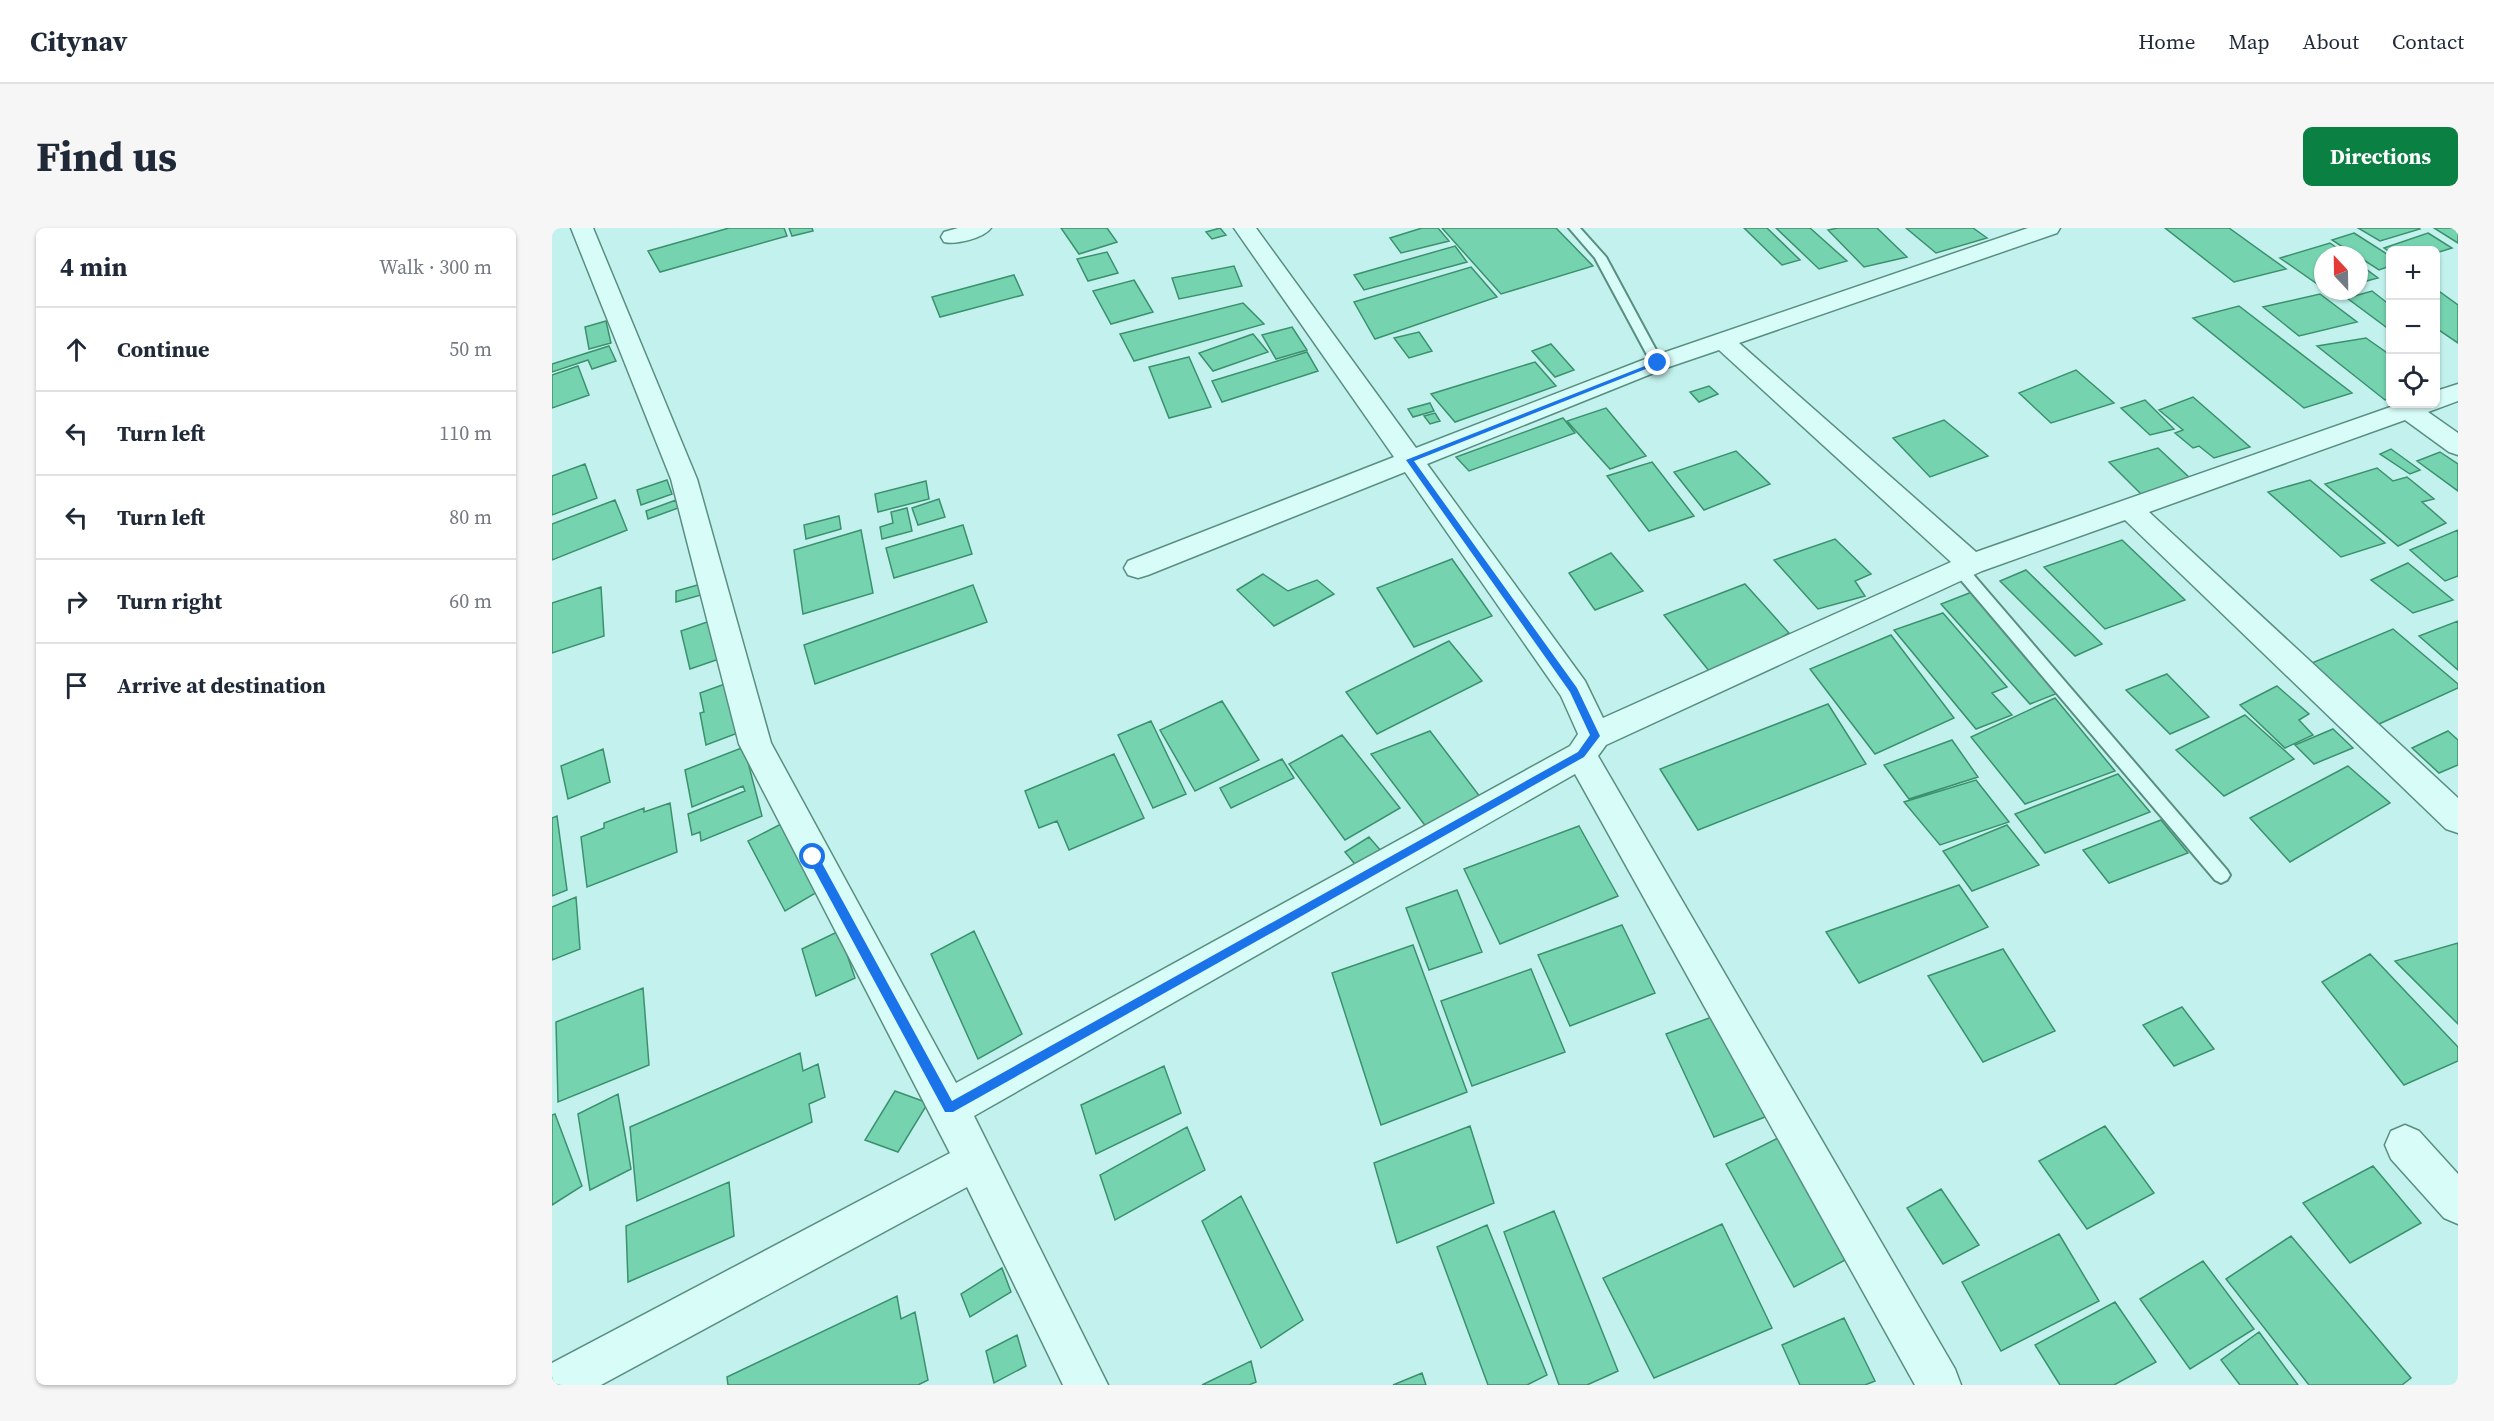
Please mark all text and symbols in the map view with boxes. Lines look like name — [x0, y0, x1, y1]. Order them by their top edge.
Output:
text: Citynav — [30, 22, 127, 60]
text: Home — [2138, 27, 2196, 56]
text: Map — [2229, 27, 2270, 56]
text: About — [2303, 27, 2359, 56]
text: Contact — [2392, 27, 2464, 56]
text: Find us — [36, 127, 177, 185]
button: Directions — [2303, 127, 2458, 186]
north arrow — [2314, 246, 2368, 300]
map controls — [2386, 246, 2440, 408]
button: + — [2386, 246, 2440, 300]
text: 4 min — [60, 249, 127, 285]
text: Walk · 300 m — [379, 253, 492, 281]
button: − — [2386, 300, 2440, 354]
icon: ahead — [60, 333, 93, 366]
text: Continue — [117, 334, 210, 364]
text: 50 m — [449, 335, 492, 363]
route end — [1644, 349, 1670, 375]
button: locate — [2386, 354, 2440, 408]
icon: left — [60, 417, 93, 450]
text: Turn left — [117, 418, 205, 448]
text: 110 m — [439, 419, 492, 447]
icon: left — [60, 501, 93, 534]
text: Turn left — [117, 502, 205, 532]
text: 80 m — [449, 503, 492, 531]
icon: right — [60, 585, 93, 618]
text: Turn right — [117, 586, 222, 616]
text: 60 m — [449, 587, 492, 615]
icon: arrive — [60, 669, 93, 702]
text: Arrive at destination — [117, 670, 326, 700]
route start — [799, 843, 825, 869]

